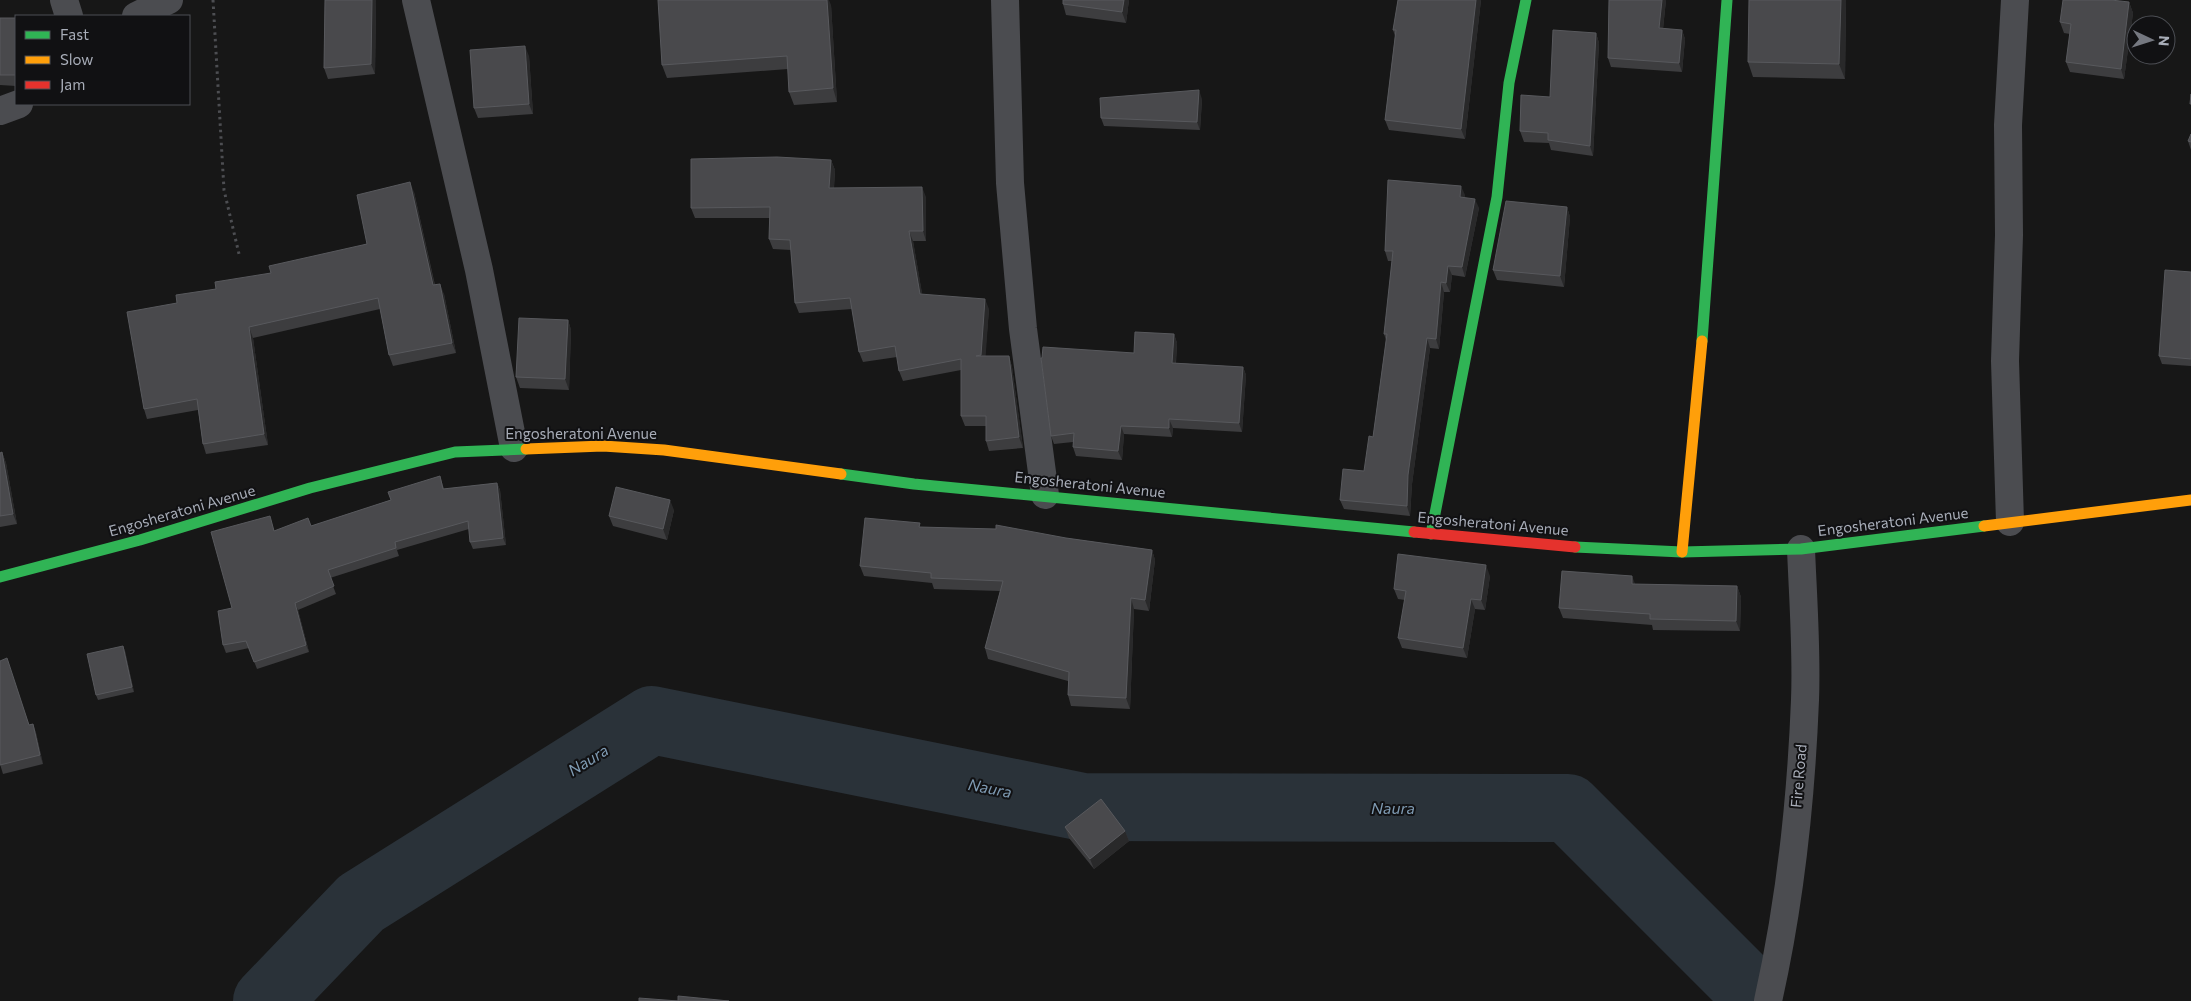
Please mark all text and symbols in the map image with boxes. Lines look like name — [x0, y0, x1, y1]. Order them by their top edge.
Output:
legend — [15, 15, 190, 105]
north arrow — [2126, 15, 2176, 65]
text: Fast — [60, 25, 89, 43]
text: N — [2156, 35, 2173, 47]
text: Slow — [60, 50, 93, 68]
text: Jam — [60, 75, 85, 93]
street label: Engosheratoni Avenue — [505, 424, 657, 442]
street label: Engosheratoni Avenue — [1014, 467, 1167, 501]
street label: Engosheratoni Avenue — [106, 480, 257, 540]
street label: Engosheratoni Avenue — [1817, 503, 1969, 539]
street label: Engosheratoni Avenue — [1417, 507, 1569, 539]
water label: Naura — [564, 740, 611, 779]
street label: Fire Road — [1786, 743, 1810, 809]
water label: Naura — [967, 774, 1013, 801]
water label: Naura — [1371, 798, 1415, 817]

